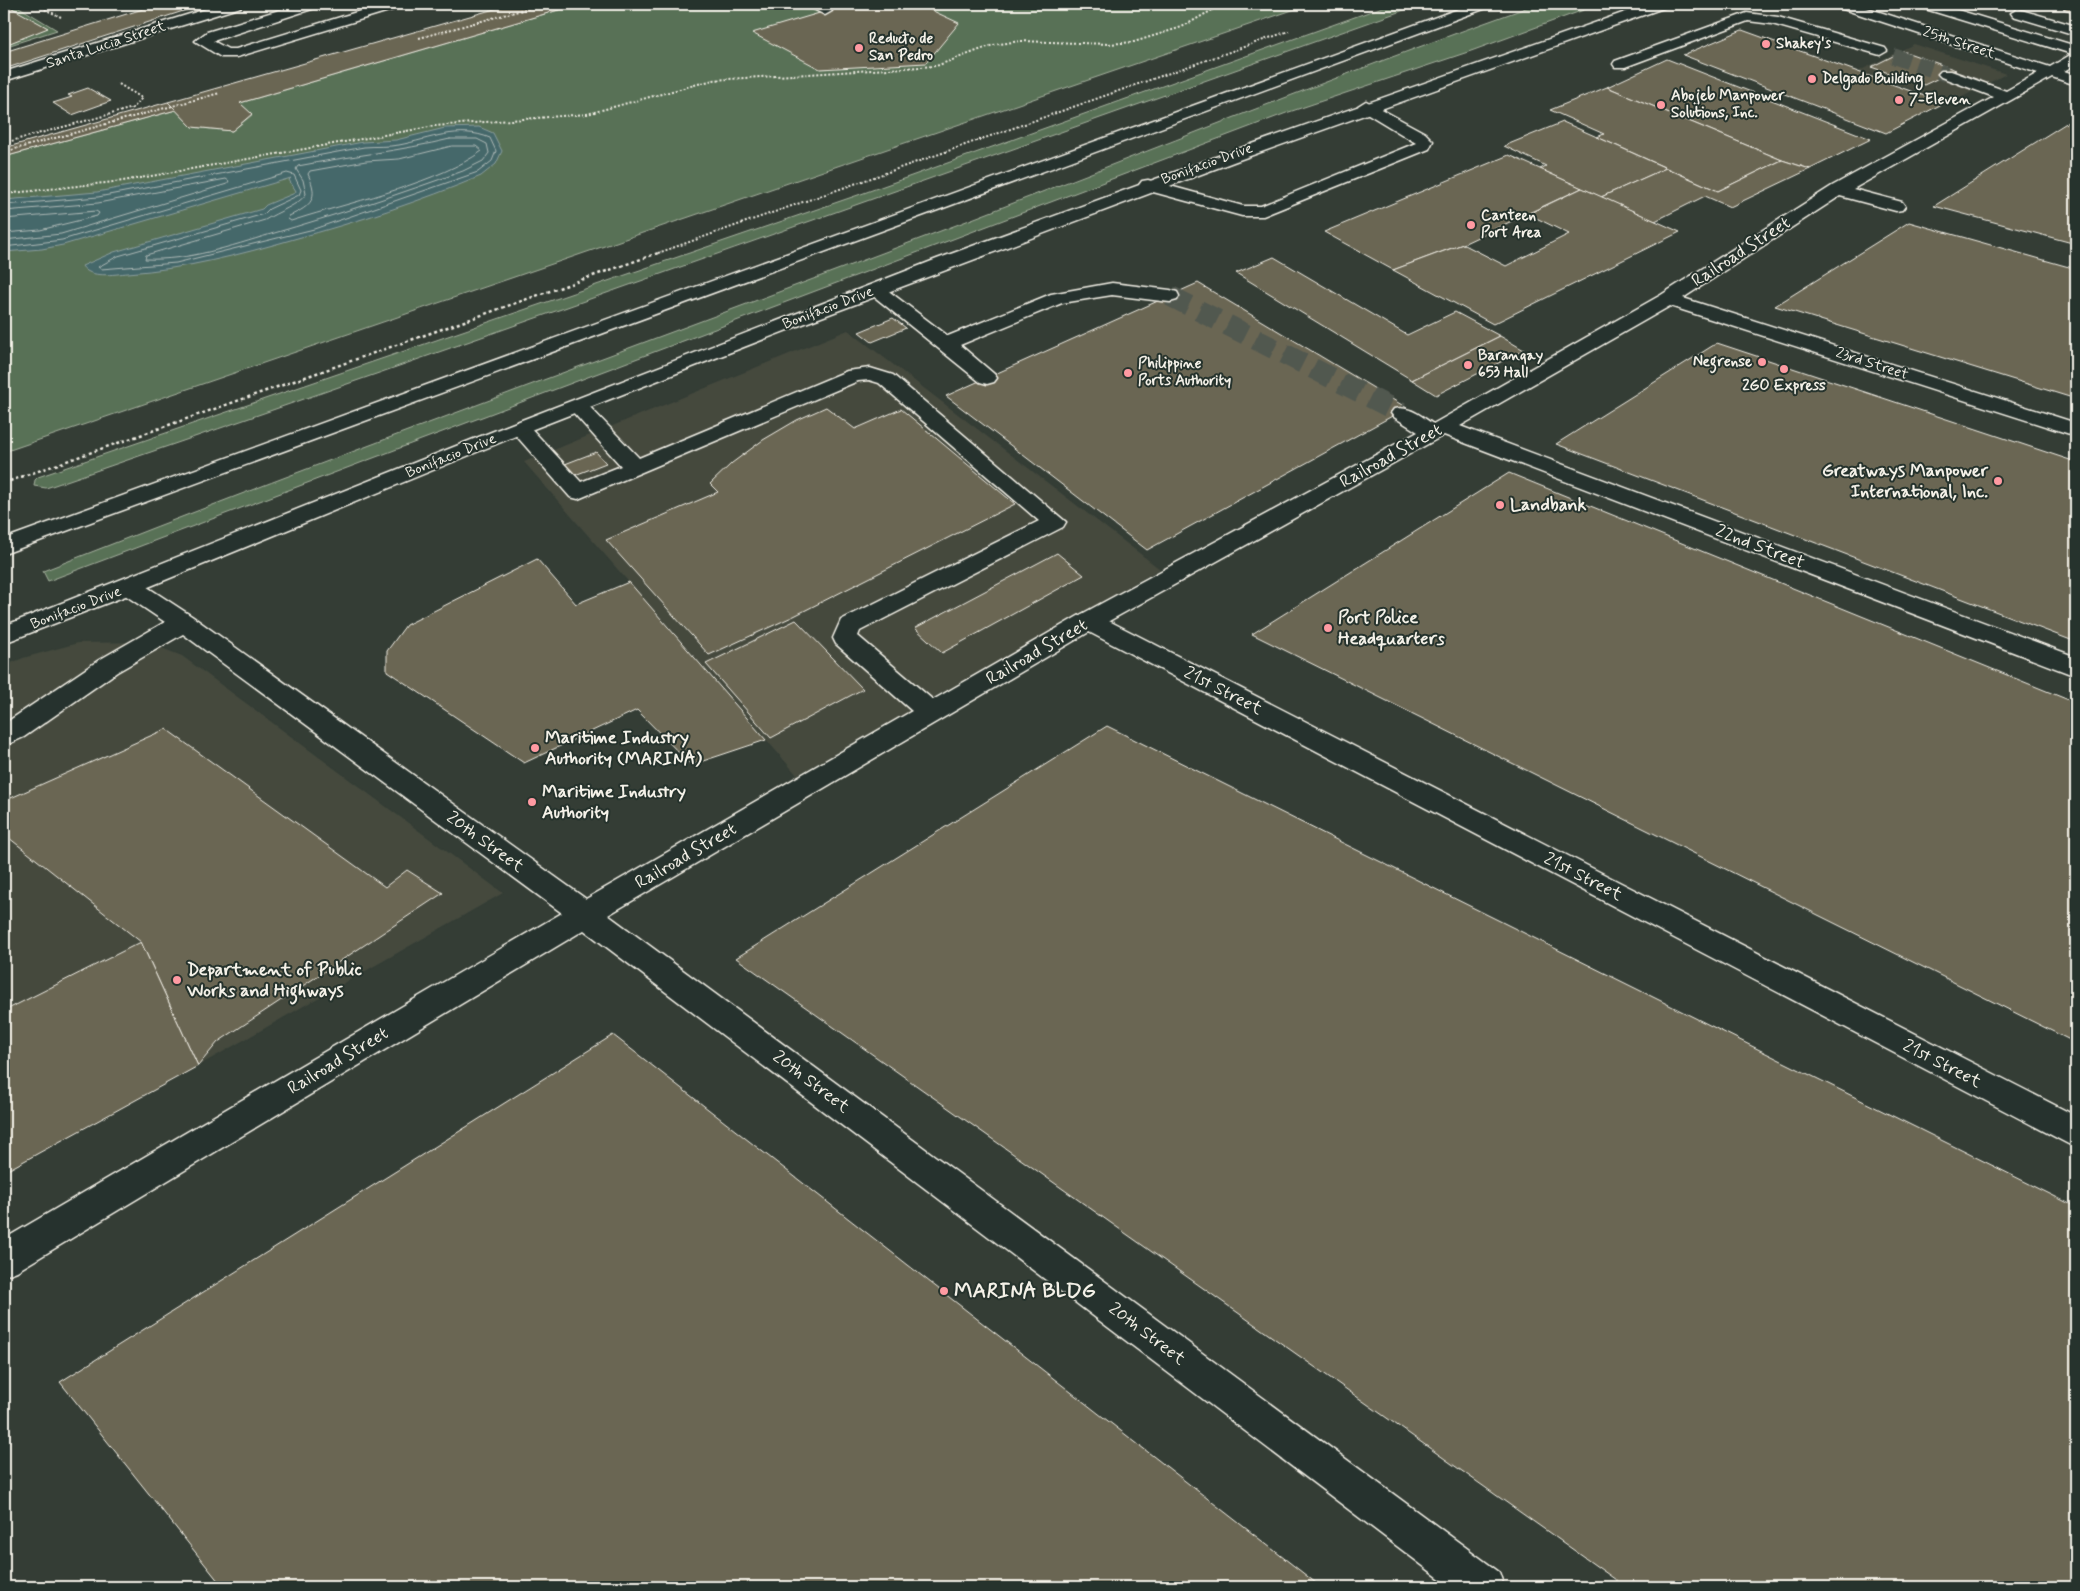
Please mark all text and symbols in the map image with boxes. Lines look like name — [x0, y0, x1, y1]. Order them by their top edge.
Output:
street label: Santa Lucia Street — [44, 16, 169, 74]
street label: 25th Street — [1920, 22, 1998, 64]
place label: Reducto de San Pedro — [869, 29, 933, 66]
place label: Shakey's — [1776, 34, 1831, 54]
marker: Shakey's — [1760, 38, 1772, 50]
marker: Reducto de San Pedro — [853, 42, 865, 54]
place label: Delgado Building — [1822, 69, 1924, 91]
marker: Delgado Building — [1806, 73, 1818, 85]
place label: Abojeb Manpower Solutions, Inc. — [1671, 86, 1785, 123]
place label: 7-Eleven — [1909, 90, 1971, 110]
marker: 7-Eleven — [1893, 94, 1905, 106]
marker: Abojeb Manpower Solutions, Inc. — [1655, 99, 1667, 111]
street label: Bonifacio Drive — [1158, 138, 1256, 190]
place label: Canteen Port Area — [1481, 206, 1542, 243]
street label: Railroad Street — [1687, 211, 1795, 293]
marker: Canteen Port Area — [1465, 219, 1477, 231]
street label: Bonifacio Drive — [780, 281, 876, 335]
street label: 23rd Street — [1833, 343, 1911, 385]
place label: Barangay 653 Hall — [1478, 346, 1543, 383]
place label: Negrense — [1693, 352, 1752, 374]
place label: Philippine Ports Authority — [1138, 354, 1231, 391]
marker: Negrense — [1756, 356, 1768, 368]
marker: Barangay 653 Hall — [1462, 359, 1474, 371]
marker: 2GO Express — [1778, 363, 1790, 375]
marker: Philippine Ports Authority — [1122, 367, 1134, 379]
place label: 2GO Express — [1742, 376, 1826, 396]
street label: Railroad Street — [1336, 418, 1447, 494]
street label: Bonifacio Drive — [403, 429, 499, 483]
place label: Greatways Manpower International, Inc. — [1822, 459, 1989, 504]
marker: Greatways Manpower International, Inc. — [1992, 475, 2004, 487]
place label: Landbank — [1510, 493, 1587, 517]
marker: Landbank — [1494, 499, 1506, 511]
street label: 22nd Street — [1712, 519, 1808, 575]
street label: Bonifacio Drive — [28, 581, 124, 635]
place label: Port Police Headquarters — [1338, 606, 1445, 651]
street label: Railroad Street — [982, 613, 1092, 691]
marker: Port Police Headquarters — [1322, 622, 1334, 634]
street label: 21st Street — [1180, 661, 1267, 721]
place label: Maritime Industry Authority (MARINA) — [545, 726, 703, 771]
marker: Maritime Industry Authority (MARINA) — [529, 742, 541, 754]
place label: Maritime Industry Authority — [542, 780, 686, 825]
marker: Maritime Industry Authority — [526, 796, 538, 808]
street label: 20th Street — [441, 806, 529, 879]
street label: Railroad Street — [631, 817, 741, 895]
street label: 21st Street — [1540, 847, 1627, 907]
place label: Department of Public Works and Highways — [186, 958, 363, 1005]
marker: Department of Public Works and Highways — [171, 974, 183, 986]
street label: Railroad Street — [283, 1021, 393, 1101]
street label: 21st Street — [1899, 1034, 1986, 1094]
street label: 20th Street — [768, 1045, 855, 1119]
place label: MARINA BLDG — [954, 1277, 1096, 1305]
marker: MARINA BLDG — [938, 1285, 950, 1297]
street label: 20th Street — [1104, 1297, 1191, 1371]

